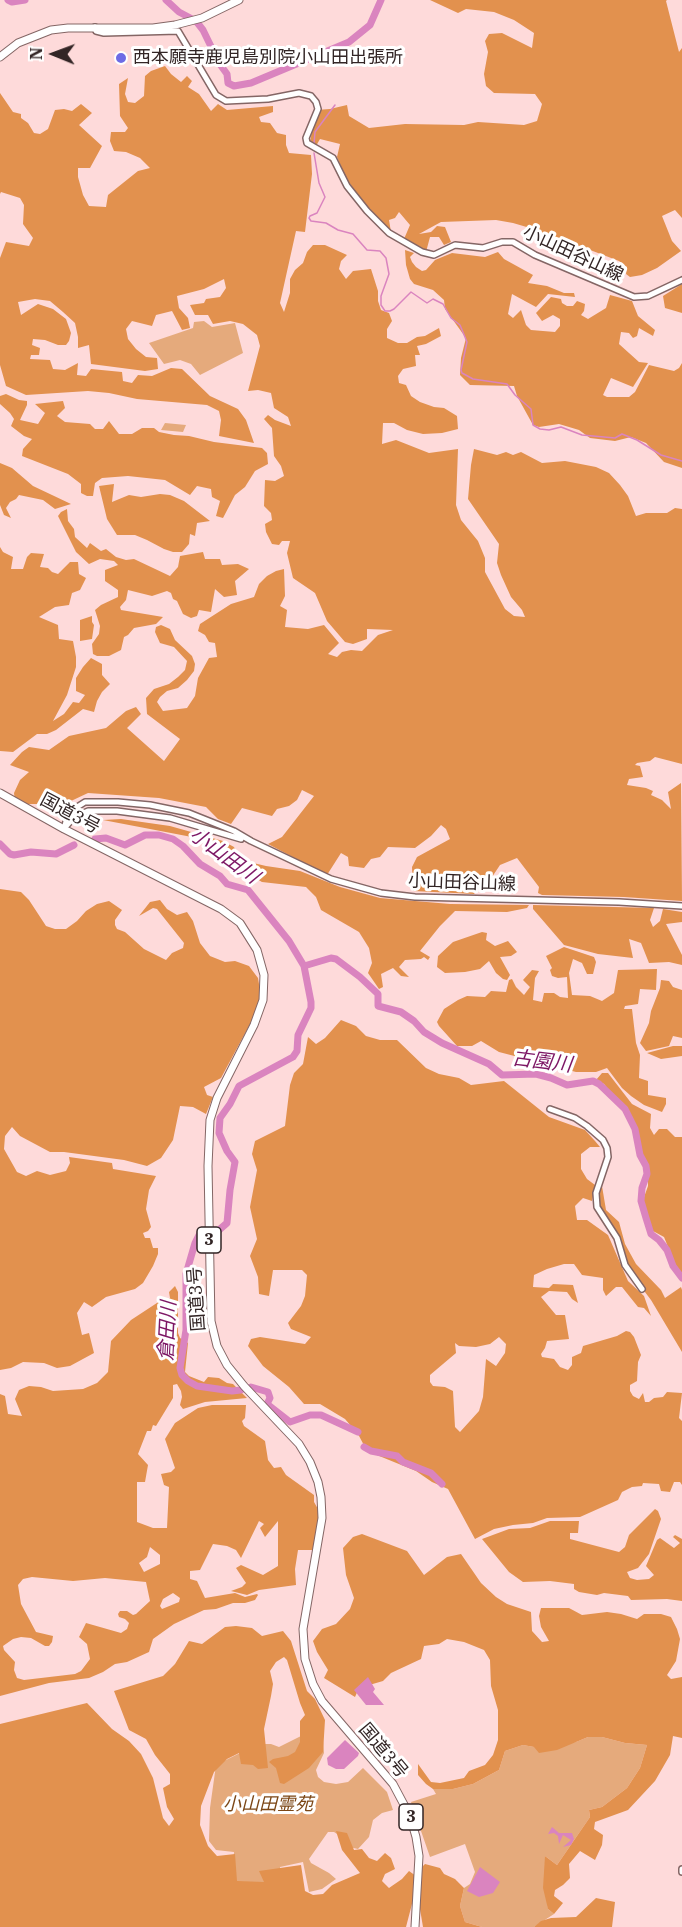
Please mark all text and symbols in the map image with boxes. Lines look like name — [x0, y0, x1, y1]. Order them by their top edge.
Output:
north arrow — [24, 24, 84, 84]
text: N — [26, 47, 46, 60]
place label: 西本願寺鹿児島別院小山田出張所 — [133, 47, 403, 69]
marker: 西本願寺鹿児島別院小山田出張所 — [114, 51, 128, 65]
street label: 小山田谷山線 — [519, 221, 627, 287]
street label: 国道3号 — [36, 789, 104, 839]
water label: 小山田川 — [185, 823, 263, 889]
street label: 小山田谷山線 — [408, 870, 516, 896]
water label: 古園川 — [511, 1046, 573, 1078]
road number: 3 — [197, 1227, 221, 1253]
street label: 国道3号 — [184, 1266, 210, 1332]
water label: 倉田川 — [154, 1300, 182, 1362]
street label: 国道3号 — [354, 1719, 412, 1783]
park label: 小山田霊苑 — [223, 1794, 313, 1816]
road number: 3 — [399, 1804, 423, 1830]

